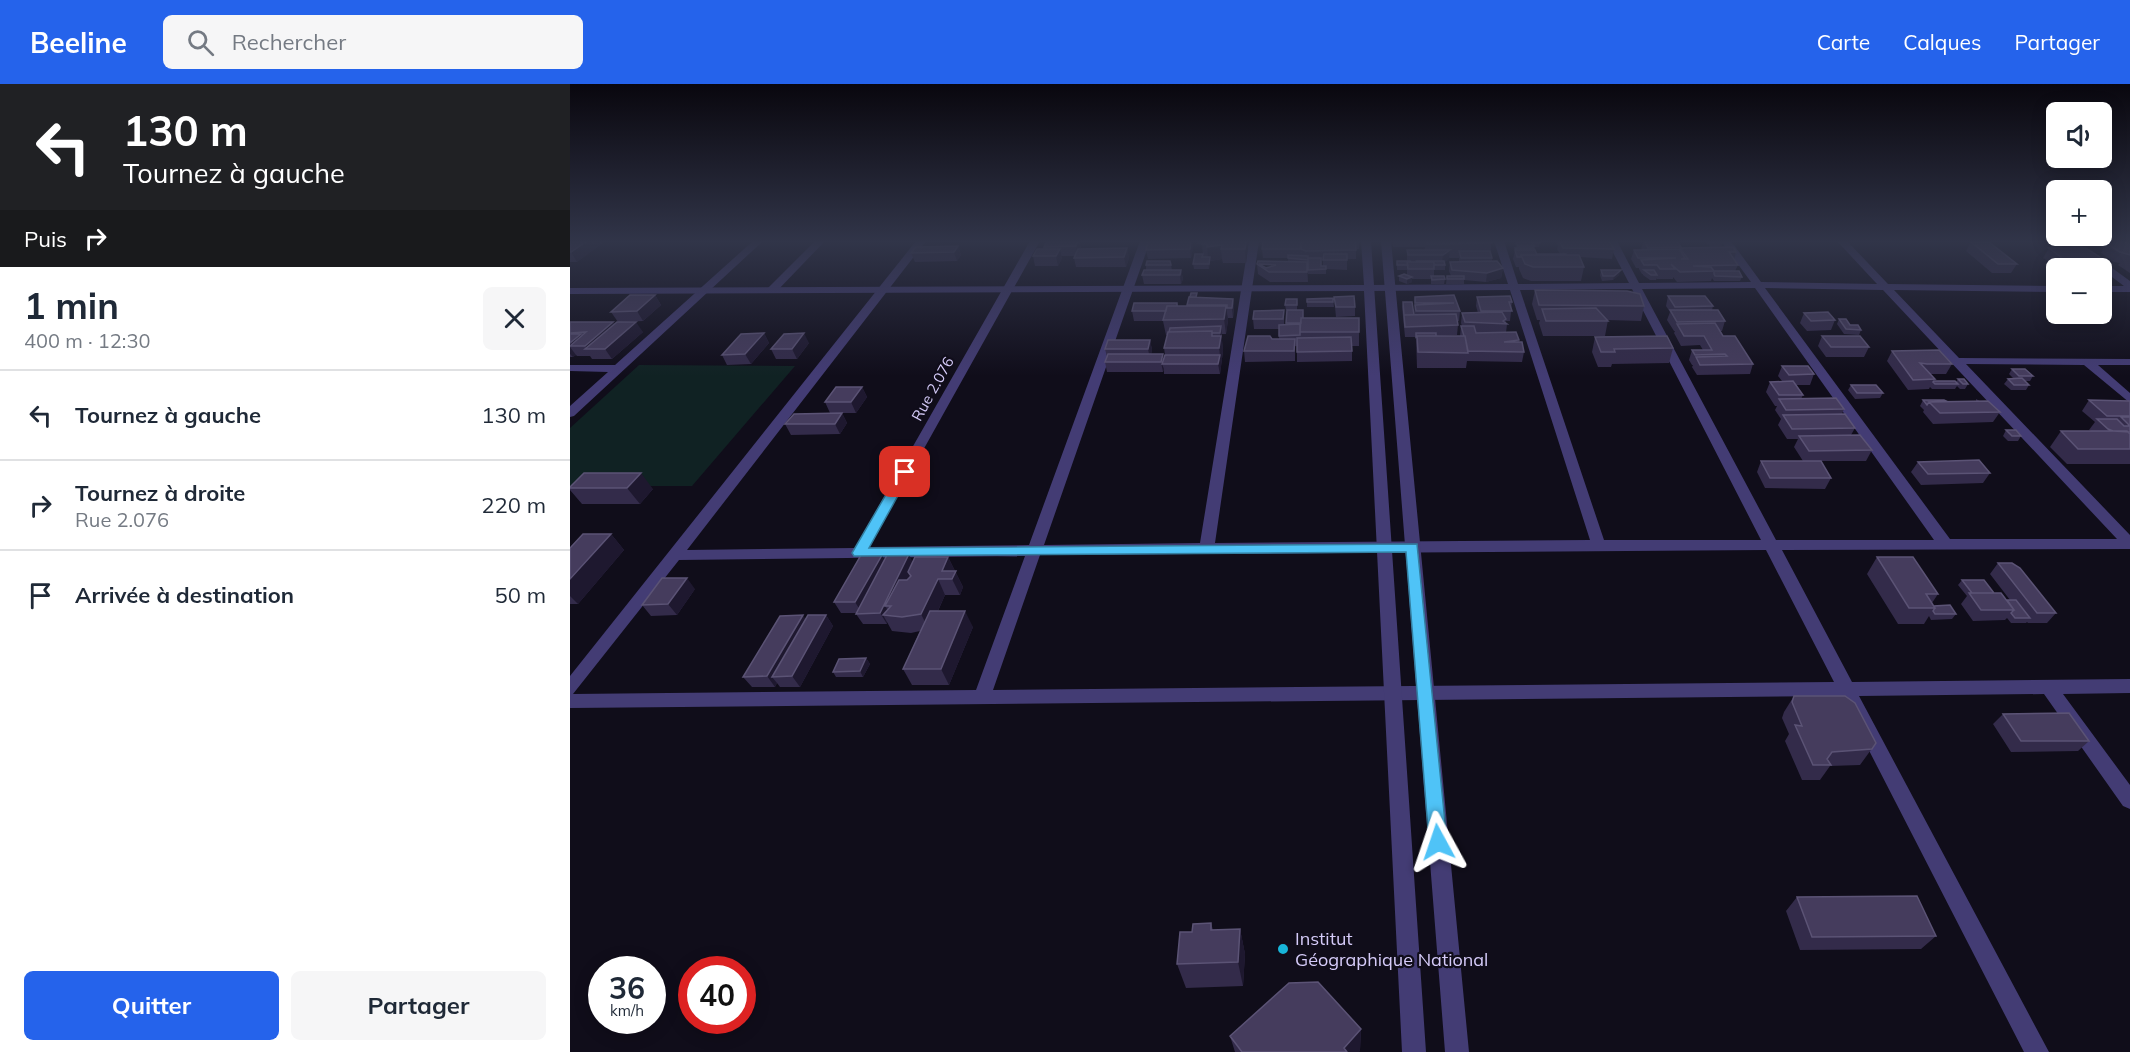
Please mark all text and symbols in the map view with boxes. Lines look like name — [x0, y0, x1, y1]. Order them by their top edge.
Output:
search box — [163, 15, 583, 69]
text: Beeline — [30, 25, 127, 60]
icon: search — [184, 26, 217, 59]
text: Rechercher — [232, 28, 346, 56]
text: Carte — [1817, 29, 1870, 55]
text: Calques — [1903, 29, 1981, 55]
text: Partager — [2014, 29, 2100, 55]
map controls — [2046, 102, 2112, 324]
button: sound — [2046, 102, 2112, 168]
text: 130 m — [123, 104, 248, 157]
icon: left — [24, 108, 102, 186]
text: Tournez à gauche — [123, 156, 345, 190]
button: + — [2046, 180, 2112, 246]
icon: right — [79, 222, 112, 255]
text: Puis — [24, 225, 67, 253]
button: − — [2046, 258, 2112, 324]
text: 1 min — [24, 283, 119, 328]
button: close — [483, 287, 546, 350]
text: 400 m · 12:30 — [24, 328, 150, 353]
street label: Rue 2.076 — [907, 353, 958, 424]
icon: left — [24, 399, 57, 432]
text: Tournez à gauche — [75, 401, 261, 429]
text: 130 m — [481, 401, 546, 429]
pin — [879, 446, 930, 497]
icon: arrive — [888, 455, 921, 488]
text: Tournez à droite — [75, 479, 245, 507]
icon: right — [24, 489, 57, 522]
text: 220 m — [481, 491, 546, 519]
text: Rue 2.076 — [75, 507, 169, 532]
icon: arrive — [24, 579, 57, 612]
text: Arrivée à destination — [75, 581, 294, 609]
text: 50 m — [495, 581, 546, 609]
position arrow — [1406, 810, 1470, 874]
place label: Institut Géographique National — [1295, 927, 1488, 971]
marker: Institut Géographique National — [1276, 942, 1290, 956]
speed limit sign: 40 — [678, 956, 756, 1034]
text: 36 — [609, 969, 645, 1007]
button: Quitter — [24, 971, 279, 1040]
button: Partager — [291, 971, 546, 1040]
text: km/h — [610, 1001, 644, 1020]

